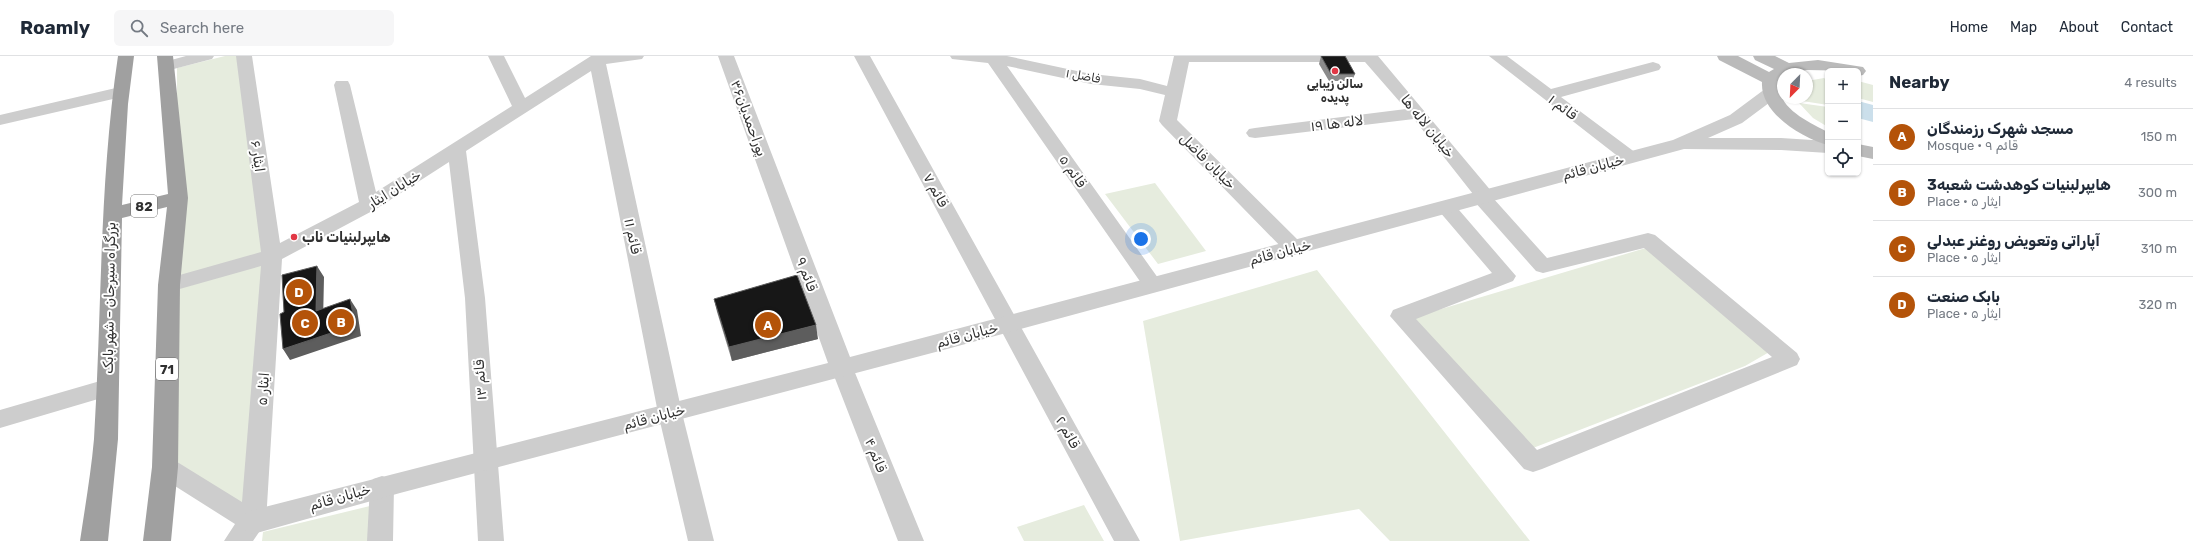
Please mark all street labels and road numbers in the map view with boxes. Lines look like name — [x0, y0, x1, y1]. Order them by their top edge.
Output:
street label: فاضل ۱ — [1065, 66, 1102, 86]
street label: پوراحمدیان۳۶ — [726, 78, 770, 159]
street label: خیابان لاله ها — [1397, 91, 1458, 162]
street label: قائم ۱ — [1545, 91, 1581, 124]
street label: لاله ها ۱۹ — [1310, 112, 1364, 135]
street label: خیابان فاضل — [1176, 130, 1239, 193]
street label: ایثار ۶ — [247, 139, 268, 173]
street label: خیابان قائم — [1560, 151, 1626, 184]
street label: قائم ۵ — [1055, 152, 1090, 191]
street label: خیابان ایثار — [363, 166, 424, 213]
street label: قائم ۷ — [919, 170, 952, 211]
road number: 82 — [131, 195, 157, 217]
street label: قائم ۱۱ — [620, 217, 645, 256]
street label: بزرگراه سیرجان - شهر بابک — [100, 222, 119, 374]
street label: خیابان قائم — [1247, 236, 1313, 269]
street label: قائم ۹ — [792, 255, 821, 294]
street label: خیابان قائم — [934, 319, 1000, 352]
road number: 71 — [156, 358, 178, 380]
street label: قائم ۱۳ — [471, 359, 490, 401]
street label: ایثار ۵ — [254, 372, 273, 406]
street label: خیابان قائم — [621, 401, 687, 434]
street label: قائم ۲ — [1052, 413, 1084, 452]
street label: قائم ۴ — [861, 436, 890, 475]
street label: خیابان قائم — [307, 481, 373, 514]

